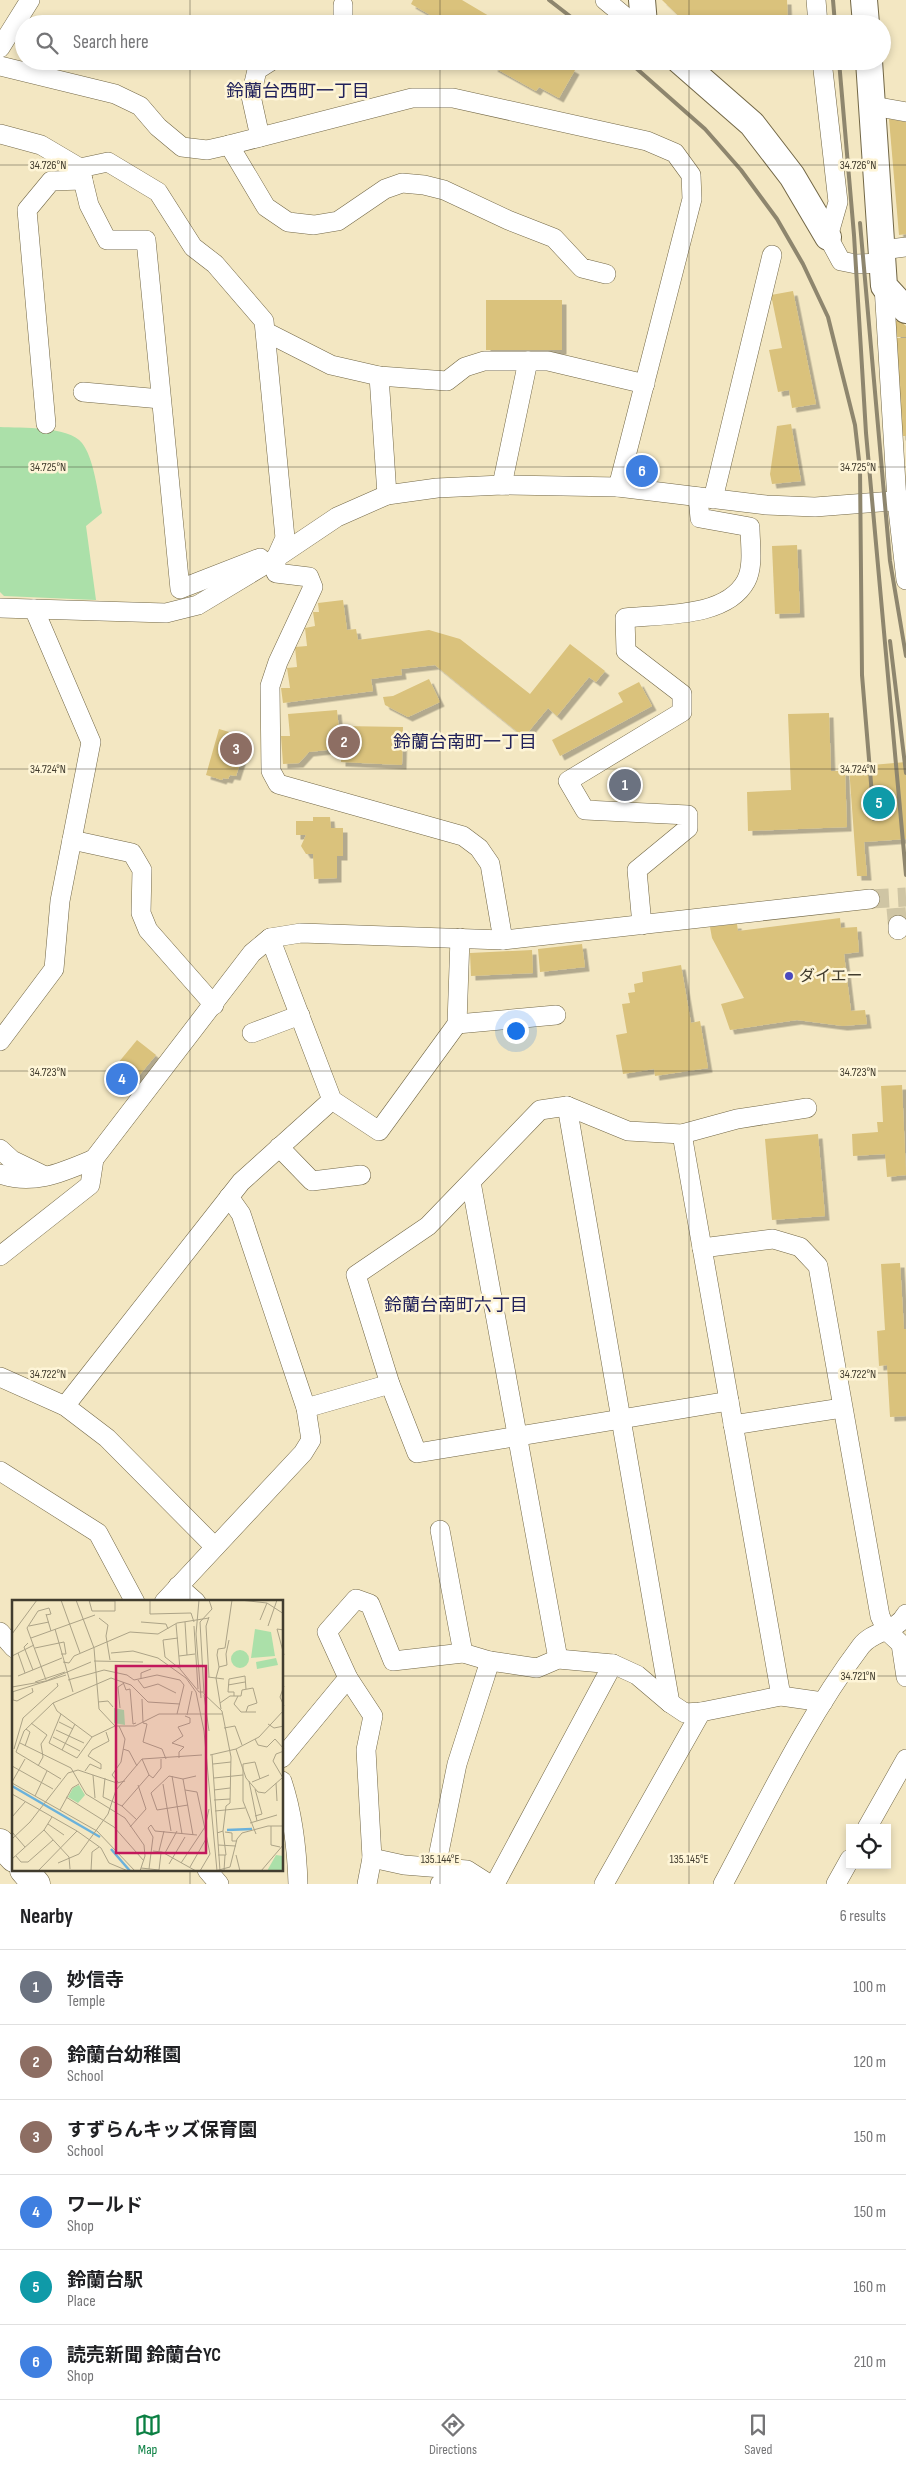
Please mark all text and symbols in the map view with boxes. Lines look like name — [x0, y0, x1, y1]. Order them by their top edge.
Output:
search box — [15, 15, 891, 70]
icon: search — [33, 29, 61, 57]
text: Search here — [73, 31, 149, 54]
district label: 鈴蘭台西町一丁目 — [226, 81, 370, 102]
text: 34.726°N — [30, 158, 66, 173]
text: 34.726°N — [840, 158, 876, 173]
pin: 6 — [626, 452, 658, 490]
text: 34.725°N — [30, 460, 66, 475]
text: 34.725°N — [840, 460, 876, 475]
pin: 2 — [328, 723, 360, 761]
pin: 3 — [220, 730, 252, 768]
district label: 鈴蘭台南町一丁目 — [393, 732, 537, 753]
text: 34.724°N — [30, 762, 66, 777]
text: 34.724°N — [840, 762, 876, 777]
pin: 1 — [609, 766, 641, 804]
pin: 5 — [863, 784, 895, 822]
place label: ダイエー — [799, 967, 863, 986]
marker: ダイエー — [783, 970, 795, 982]
your location — [503, 1018, 529, 1044]
pin: 4 — [106, 1060, 138, 1098]
text: 34.723°N — [30, 1065, 66, 1080]
text: 34.723°N — [840, 1065, 876, 1080]
district label: 鈴蘭台南町六丁目 — [384, 1295, 528, 1316]
text: 34.722°N — [30, 1367, 66, 1382]
text: 34.722°N — [840, 1367, 876, 1382]
inset map — [12, 1600, 284, 1872]
text: 34.721°N — [840, 1669, 876, 1684]
map controls — [846, 1824, 891, 1869]
button: locate — [846, 1824, 891, 1869]
text: 135.144°E — [421, 1852, 459, 1867]
text: 135.145°E — [670, 1852, 709, 1867]
text: Nearby — [20, 1904, 73, 1929]
text: 6 results — [840, 1907, 886, 1926]
text: 妙信寺 — [67, 1969, 124, 1992]
text: 1 — [33, 1978, 39, 1997]
text: 100 m — [853, 1978, 886, 1997]
text: Temple — [67, 1992, 105, 2011]
text: 鈴蘭台幼稚園 — [67, 2044, 181, 2067]
text: 2 — [32, 2053, 40, 2072]
text: 120 m — [854, 2053, 886, 2072]
text: School — [67, 2067, 103, 2086]
text: すずらんキッズ保育園 — [67, 2119, 257, 2142]
text: 3 — [32, 2128, 40, 2147]
text: 150 m — [854, 2128, 886, 2147]
text: School — [67, 2142, 103, 2161]
text: ワールド — [67, 2194, 143, 2217]
text: 4 — [32, 2203, 40, 2222]
text: 150 m — [854, 2203, 886, 2222]
text: Shop — [67, 2217, 94, 2236]
text: 鈴蘭台駅 — [67, 2269, 143, 2292]
text: 5 — [32, 2278, 40, 2297]
text: 160 m — [853, 2278, 886, 2297]
text: Place — [67, 2292, 96, 2311]
text: 読売新聞 鈴蘭台YC — [67, 2344, 221, 2367]
text: 6 — [32, 2353, 40, 2372]
text: 210 m — [854, 2353, 886, 2372]
text: Shop — [67, 2367, 94, 2386]
tab: Map — [134, 2411, 162, 2458]
tab: Directions — [429, 2411, 477, 2458]
tab: Saved — [744, 2411, 772, 2458]

